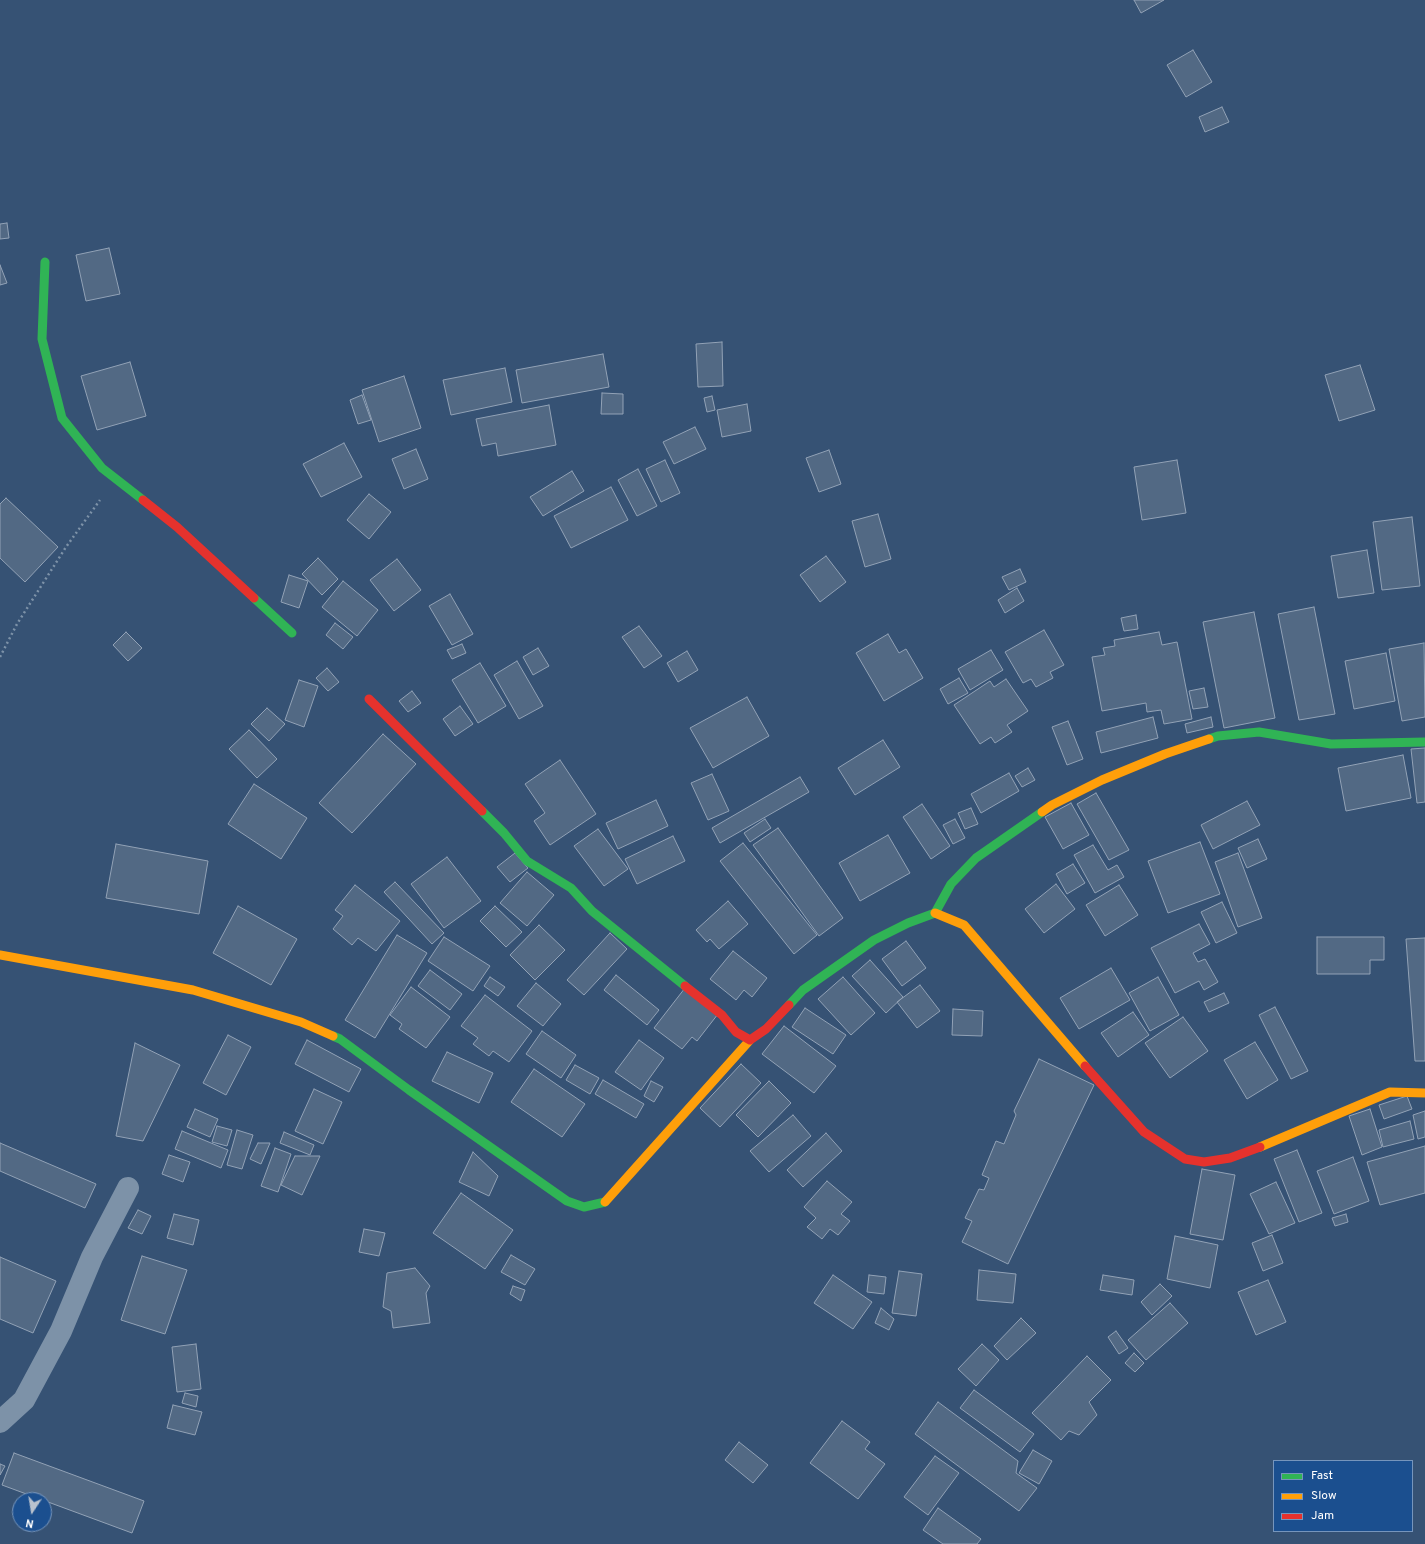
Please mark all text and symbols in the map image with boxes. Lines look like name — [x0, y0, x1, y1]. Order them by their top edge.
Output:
legend — [1273, 1460, 1413, 1532]
text: Fast — [1311, 1468, 1333, 1484]
text: Slow — [1311, 1488, 1337, 1504]
north arrow — [12, 1492, 52, 1532]
text: Jam — [1311, 1508, 1334, 1524]
text: N — [24, 1515, 35, 1530]

